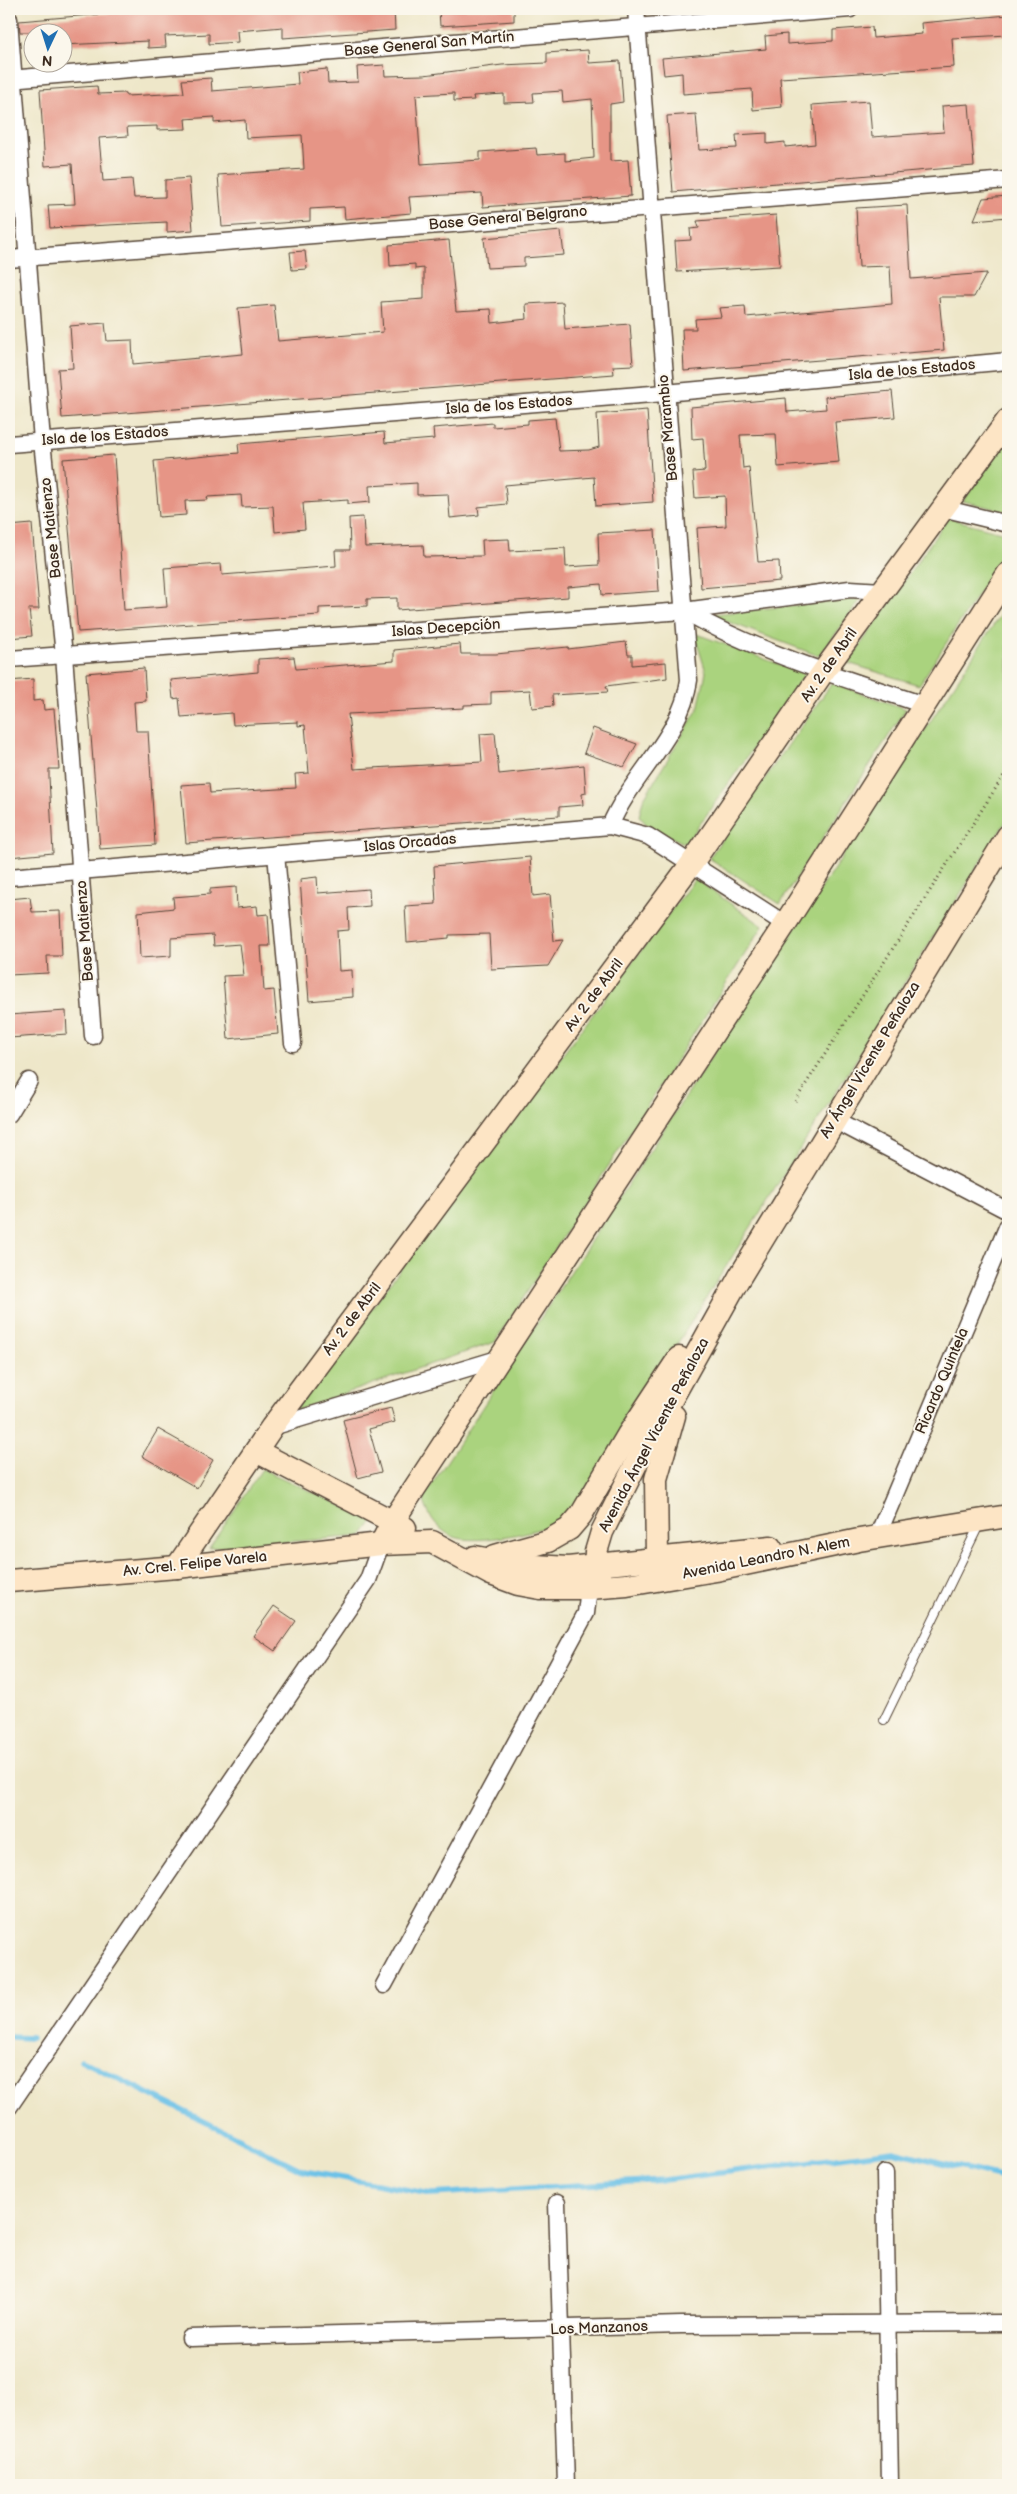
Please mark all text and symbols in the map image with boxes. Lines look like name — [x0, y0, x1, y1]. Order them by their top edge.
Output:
north arrow — [22, 22, 72, 72]
street label: Base General San Martín — [343, 27, 515, 61]
text: N — [41, 52, 53, 69]
street label: Base General Belgrano — [428, 202, 588, 234]
street label: Isla de los Estados — [848, 355, 977, 385]
street label: Base Marambio — [654, 374, 682, 482]
street label: Isla de los Estados — [445, 391, 574, 419]
street label: Isla de los Estados — [41, 422, 170, 450]
street label: Base Matienzo — [36, 477, 66, 579]
street label: Islas Decepción — [391, 615, 501, 641]
street label: Av. 2 de Abril — [796, 624, 862, 706]
street label: Islas Orcadas — [363, 829, 458, 857]
street label: Base Matienzo — [72, 880, 98, 982]
street label: Av. 2 de Abril — [560, 955, 628, 1035]
street label: Av Ángel Vicente Peñaloza — [816, 978, 924, 1142]
street label: Av. 2 de Abril — [318, 1279, 386, 1359]
street label: Ricardo Quintela — [911, 1325, 973, 1437]
street label: Avenida Ángel Vicente Peñaloza — [595, 1335, 713, 1535]
street label: Avenida Leandro N. Alem — [681, 1532, 851, 1584]
street label: Av. Crel. Felipe Varela — [122, 1547, 268, 1581]
street label: Los Manzanos — [550, 2317, 649, 2339]

